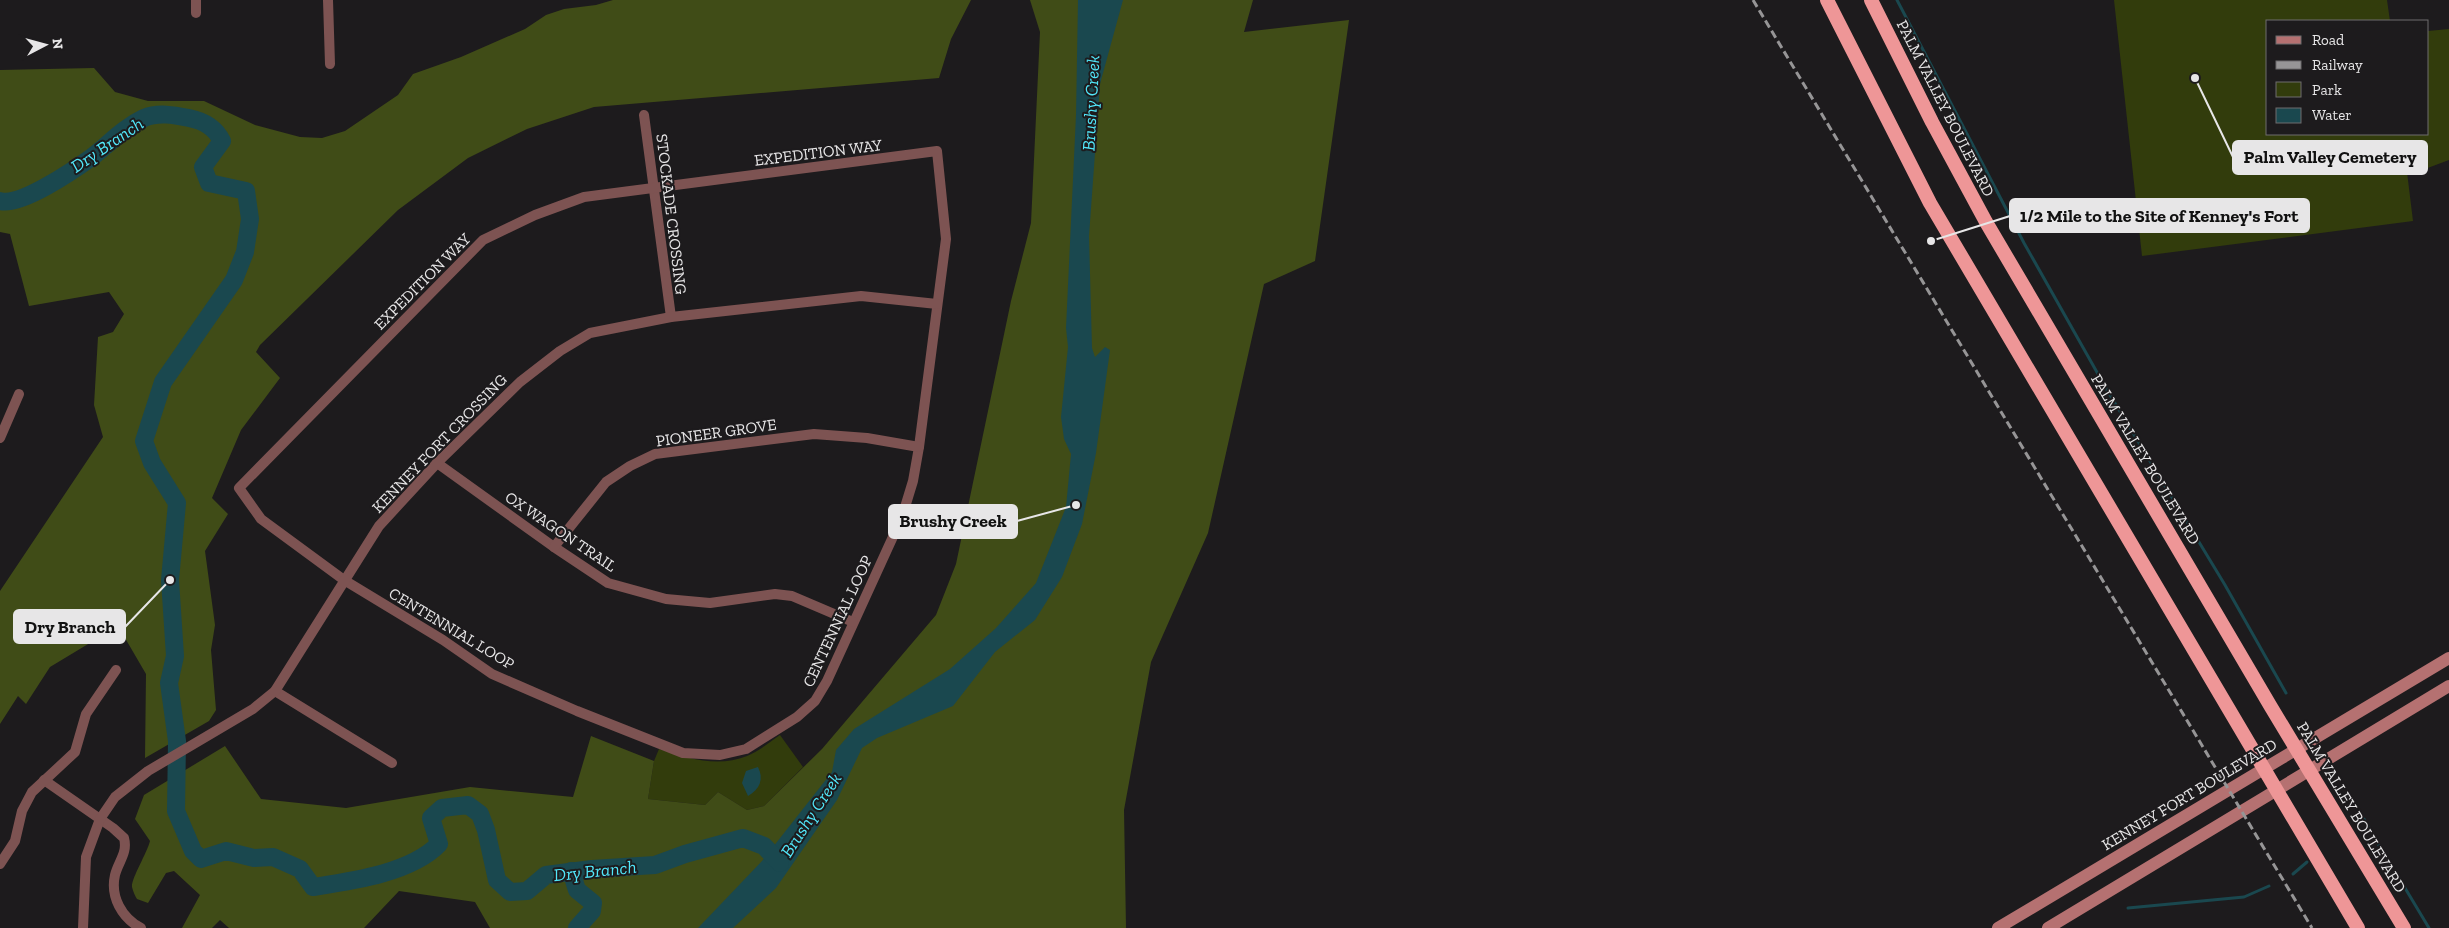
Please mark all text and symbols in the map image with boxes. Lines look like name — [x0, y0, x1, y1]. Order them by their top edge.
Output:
street label: PALM VALLEY BOULEVARD — [1893, 17, 1998, 200]
north arrow — [20, 20, 70, 70]
legend — [2266, 20, 2429, 135]
text: Road — [2312, 31, 2345, 49]
text: N — [48, 38, 66, 50]
water label: Brushy Creek — [1078, 54, 1104, 152]
text: Railway — [2312, 56, 2363, 74]
text: Park — [2312, 81, 2342, 99]
text: Water — [2312, 106, 2352, 124]
water label: Dry Branch — [66, 113, 148, 177]
street label: STOCKADE CROSSING — [652, 133, 691, 296]
street label: EXPEDITION WAY — [753, 135, 883, 170]
callout: Palm Valley Cemetery — [2233, 141, 2427, 174]
text: Palm Valley Cemetery — [2244, 146, 2417, 168]
callout: 1/2 Mile to the Site of Kenney's Fort — [2010, 199, 2309, 232]
text: 1/2 Mile to the Site of Kenney's Fort — [2020, 205, 2299, 227]
street label: EXPEDITION WAY — [370, 229, 475, 333]
street label: KENNEY FORT CROSSING — [368, 370, 511, 517]
street label: PALM VALLEY BOULEVARD — [2087, 371, 2204, 548]
street label: PIONEER GROVE — [655, 415, 778, 450]
street label: OX WAGON TRAIL — [502, 487, 620, 576]
callout: Brushy Creek — [889, 505, 1017, 538]
text: Brushy Creek — [899, 510, 1007, 532]
street label: CENTENNIAL LOOP — [799, 552, 876, 690]
street label: CENTENNIAL LOOP — [386, 583, 518, 673]
callout: Dry Branch — [14, 610, 125, 643]
text: Dry Branch — [25, 616, 116, 638]
street label: PALM VALLEY BOULEVARD — [2293, 719, 2410, 896]
street label: KENNEY FORT BOULEVARD — [2098, 735, 2280, 854]
water label: Brushy Creek — [776, 769, 846, 861]
water label: Dry Branch — [553, 856, 637, 886]

